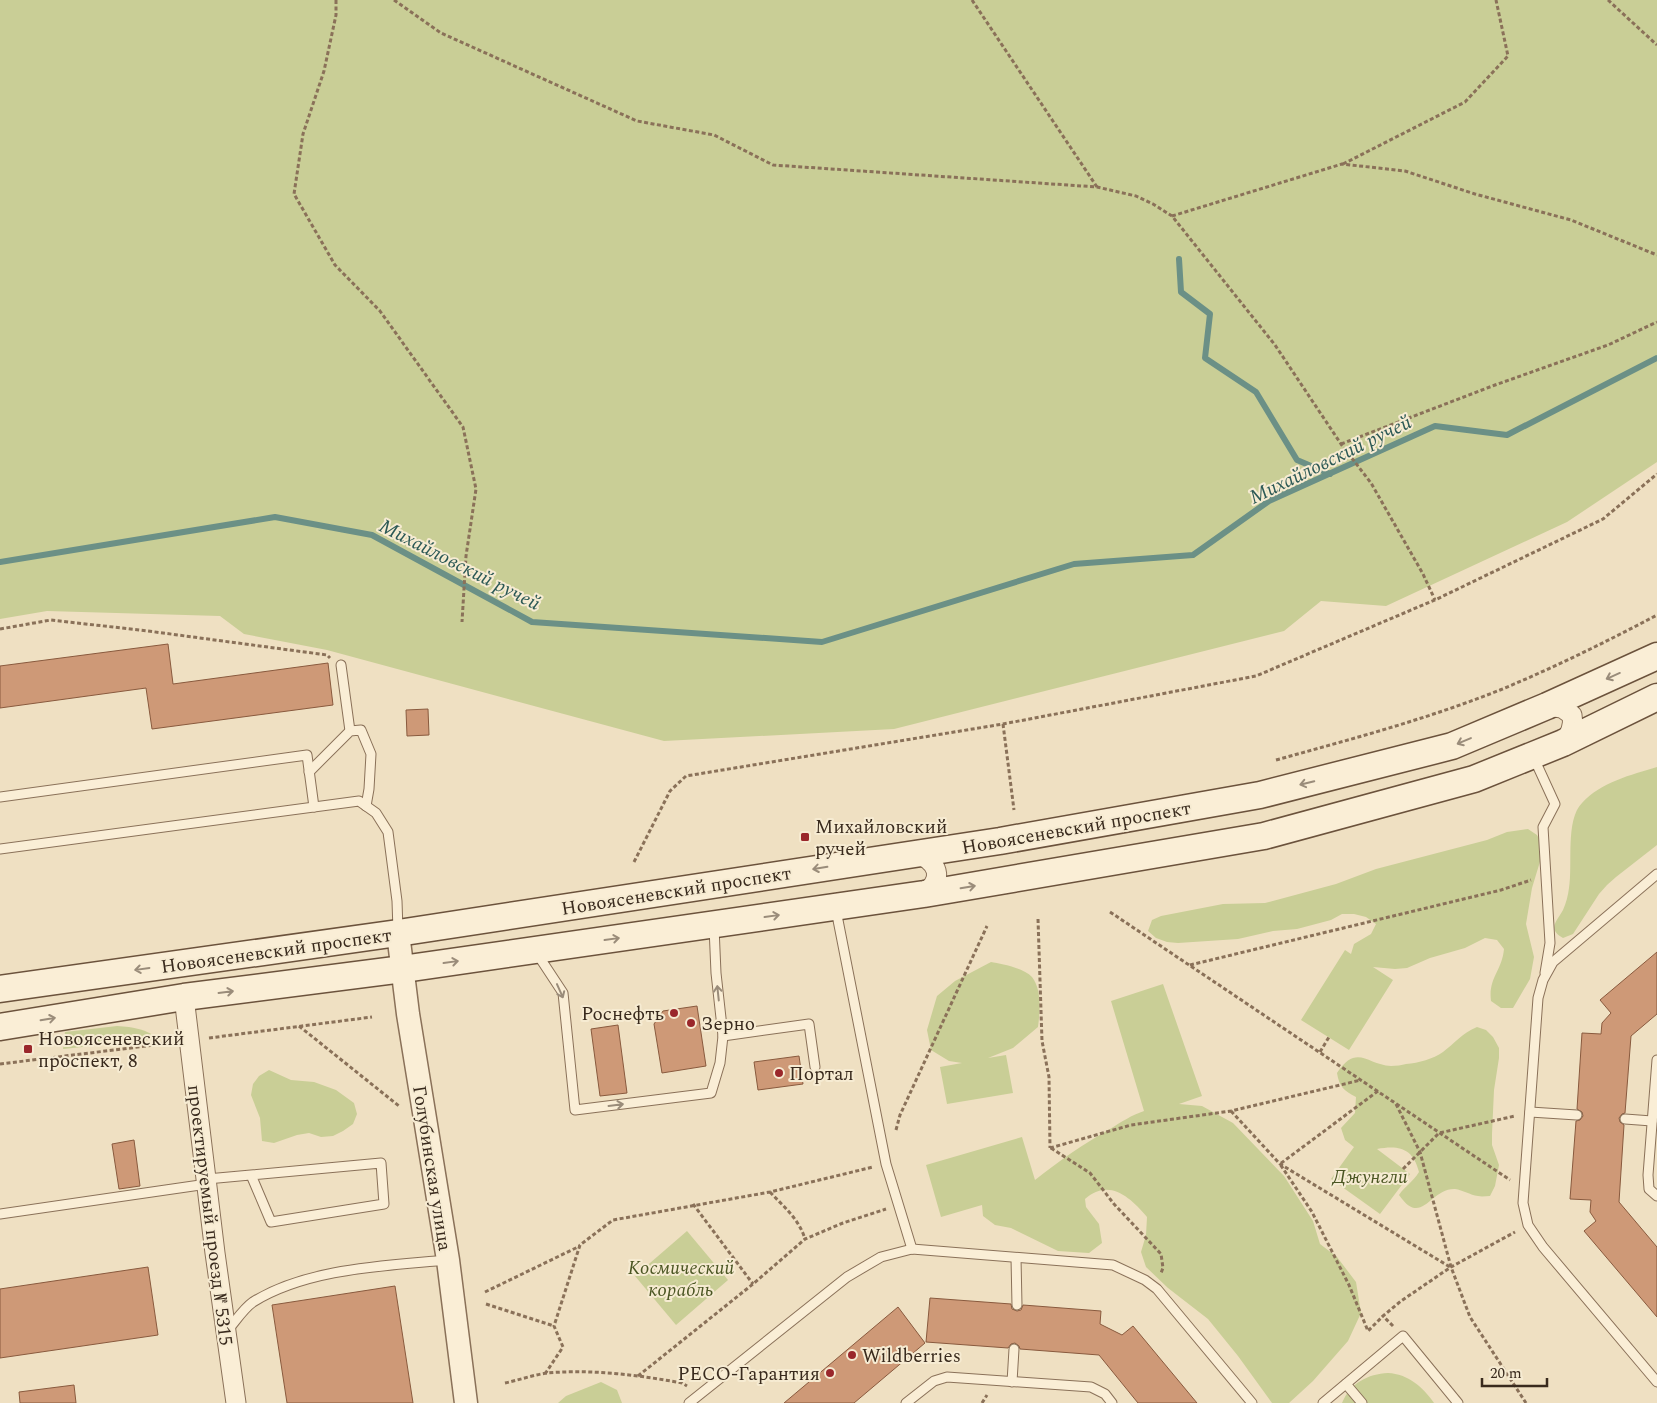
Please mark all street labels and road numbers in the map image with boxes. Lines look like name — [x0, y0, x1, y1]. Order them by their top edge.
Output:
street label: Новоясеневский проспект — [959, 794, 1193, 863]
street label: Новоясеневский проспект — [559, 859, 793, 924]
street label: Новоясеневский проспект — [159, 921, 393, 982]
street label: проектируемый проезд № 5315 — [179, 1083, 240, 1347]
street label: Голубинская улица — [404, 1083, 459, 1254]

